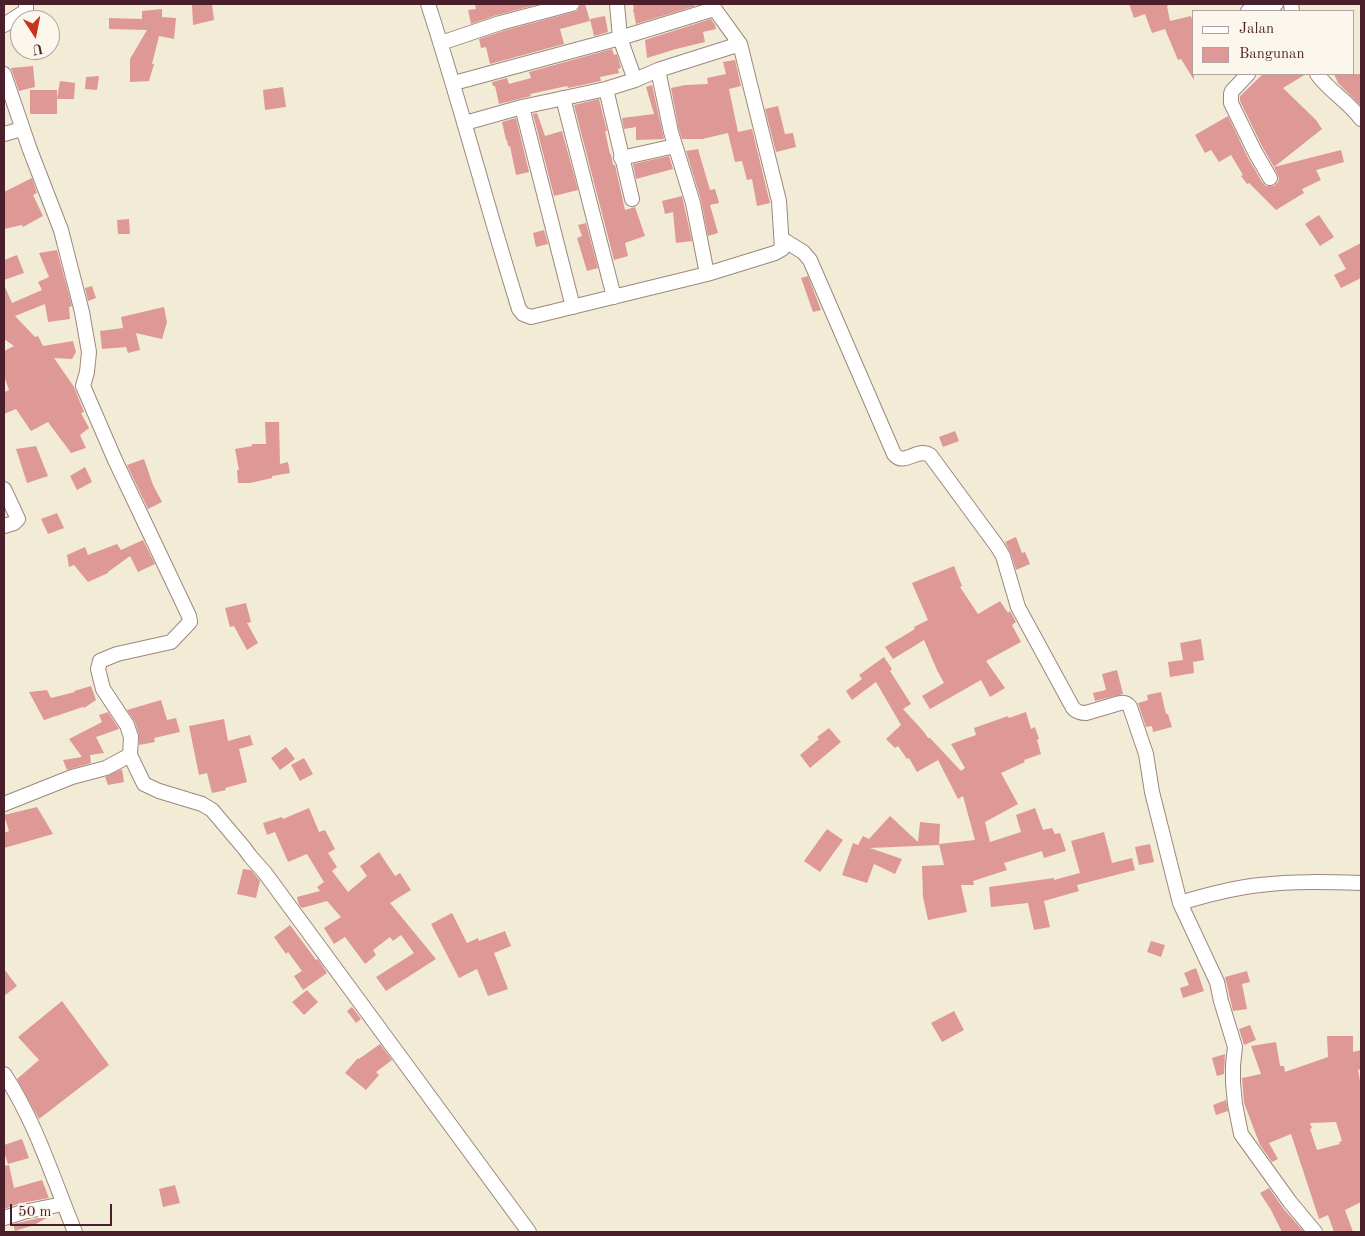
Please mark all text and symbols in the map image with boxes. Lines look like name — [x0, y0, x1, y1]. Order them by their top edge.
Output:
north arrow — [10, 10, 60, 60]
legend — [1192, 10, 1355, 75]
text: Jalan — [1239, 22, 1274, 37]
text: U — [31, 41, 44, 57]
text: Bangunan — [1239, 47, 1305, 62]
scale bar — [12, 1194, 115, 1226]
text: 50 m — [18, 1205, 52, 1220]

